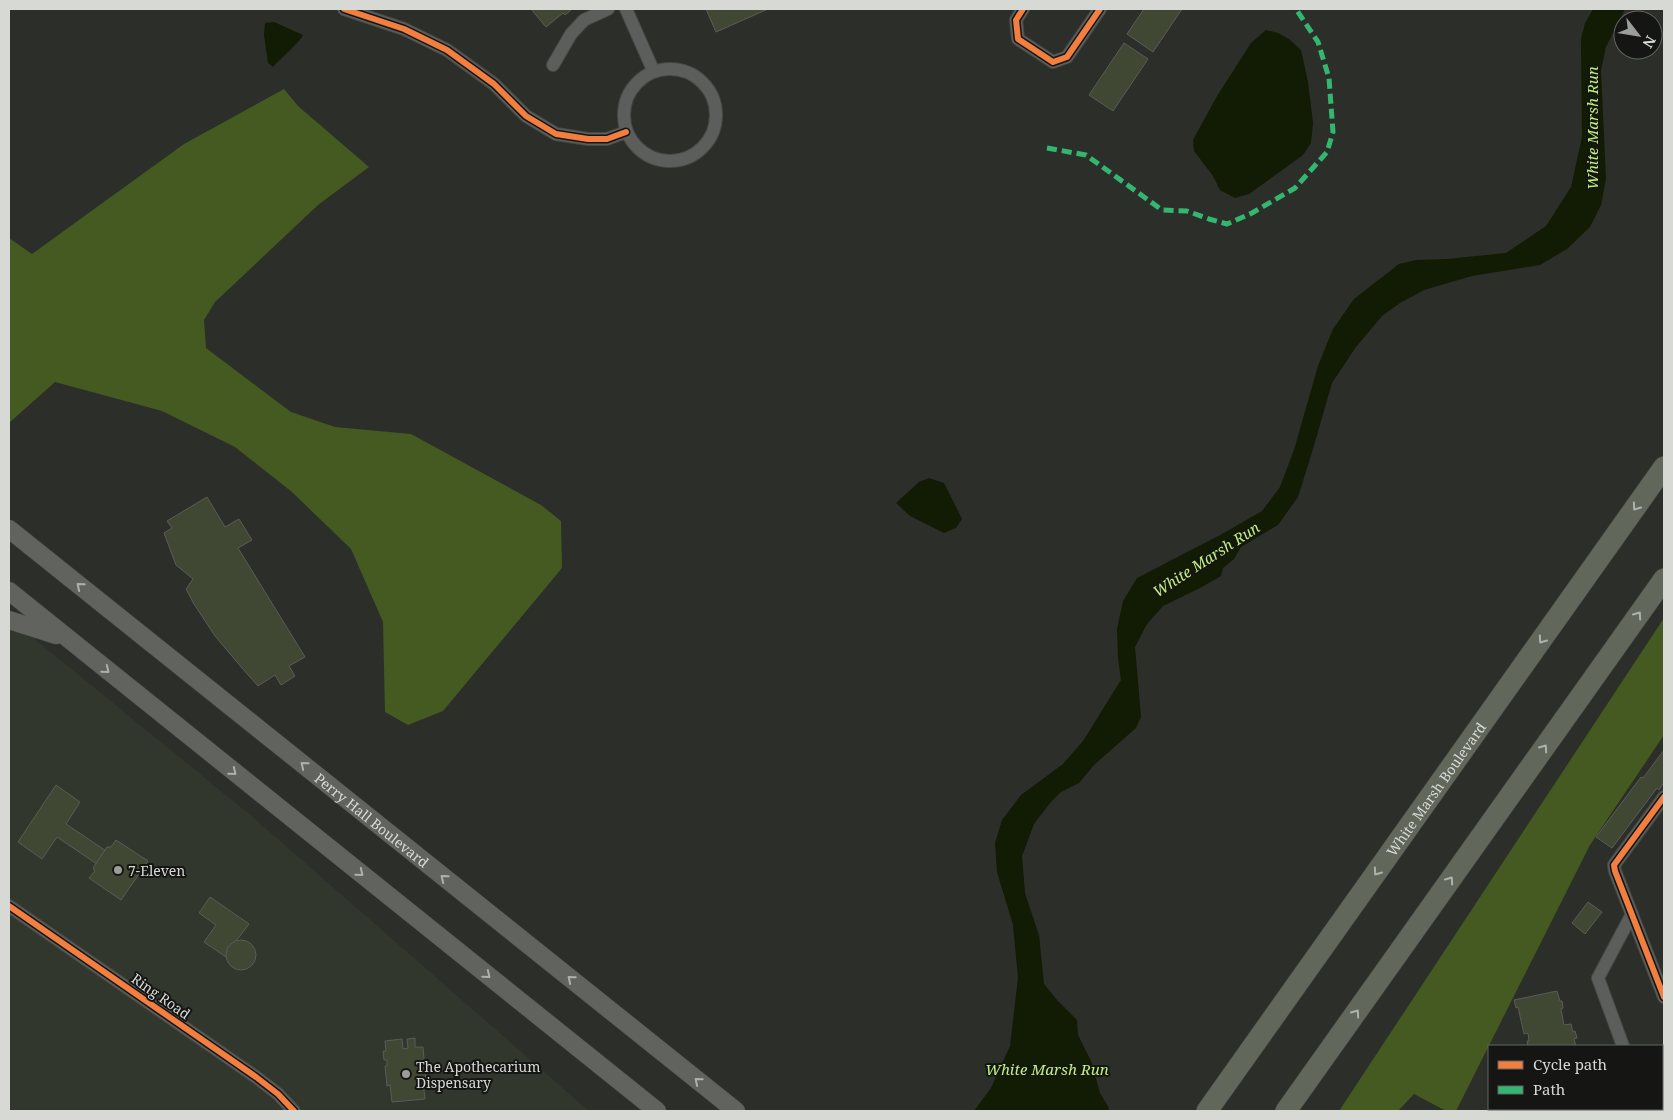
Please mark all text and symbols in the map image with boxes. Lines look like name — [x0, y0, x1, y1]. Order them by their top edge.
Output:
north arrow — [1613, 10, 1663, 60]
text: N — [1639, 32, 1661, 52]
water label: White Marsh Run — [1582, 66, 1602, 190]
one-way arrow — [1633, 501, 1642, 511]
water label: White Marsh Run — [1149, 517, 1263, 601]
one-way arrow — [77, 583, 86, 591]
one-way arrow — [1632, 611, 1641, 621]
one-way arrow — [1539, 634, 1548, 643]
one-way arrow — [101, 664, 110, 673]
street label: White Marsh Boulevard — [1382, 718, 1490, 860]
one-way arrow — [1538, 744, 1547, 754]
one-way arrow — [300, 762, 309, 771]
one-way arrow — [227, 766, 236, 774]
street label: Perry Hall Boulevard — [311, 768, 433, 871]
place label: 7-Eleven — [128, 861, 185, 880]
marker: 7-Eleven — [112, 864, 124, 876]
one-way arrow — [1374, 866, 1382, 875]
one-way arrow — [354, 868, 363, 876]
one-way arrow — [441, 875, 450, 883]
one-way arrow — [1444, 877, 1453, 886]
street label: Ring Road — [128, 969, 194, 1023]
one-way arrow — [481, 969, 490, 977]
one-way arrow — [568, 977, 577, 985]
one-way arrow — [1350, 1009, 1359, 1019]
legend — [1488, 1045, 1663, 1110]
text: Cycle path — [1533, 1054, 1608, 1074]
place label: The Apothecarium Dispensary — [416, 1057, 540, 1092]
water label: White Marsh Run — [985, 1059, 1109, 1079]
marker: The Apothecarium Dispensary — [400, 1068, 412, 1080]
one-way arrow — [695, 1078, 704, 1086]
text: Path — [1533, 1079, 1566, 1099]

